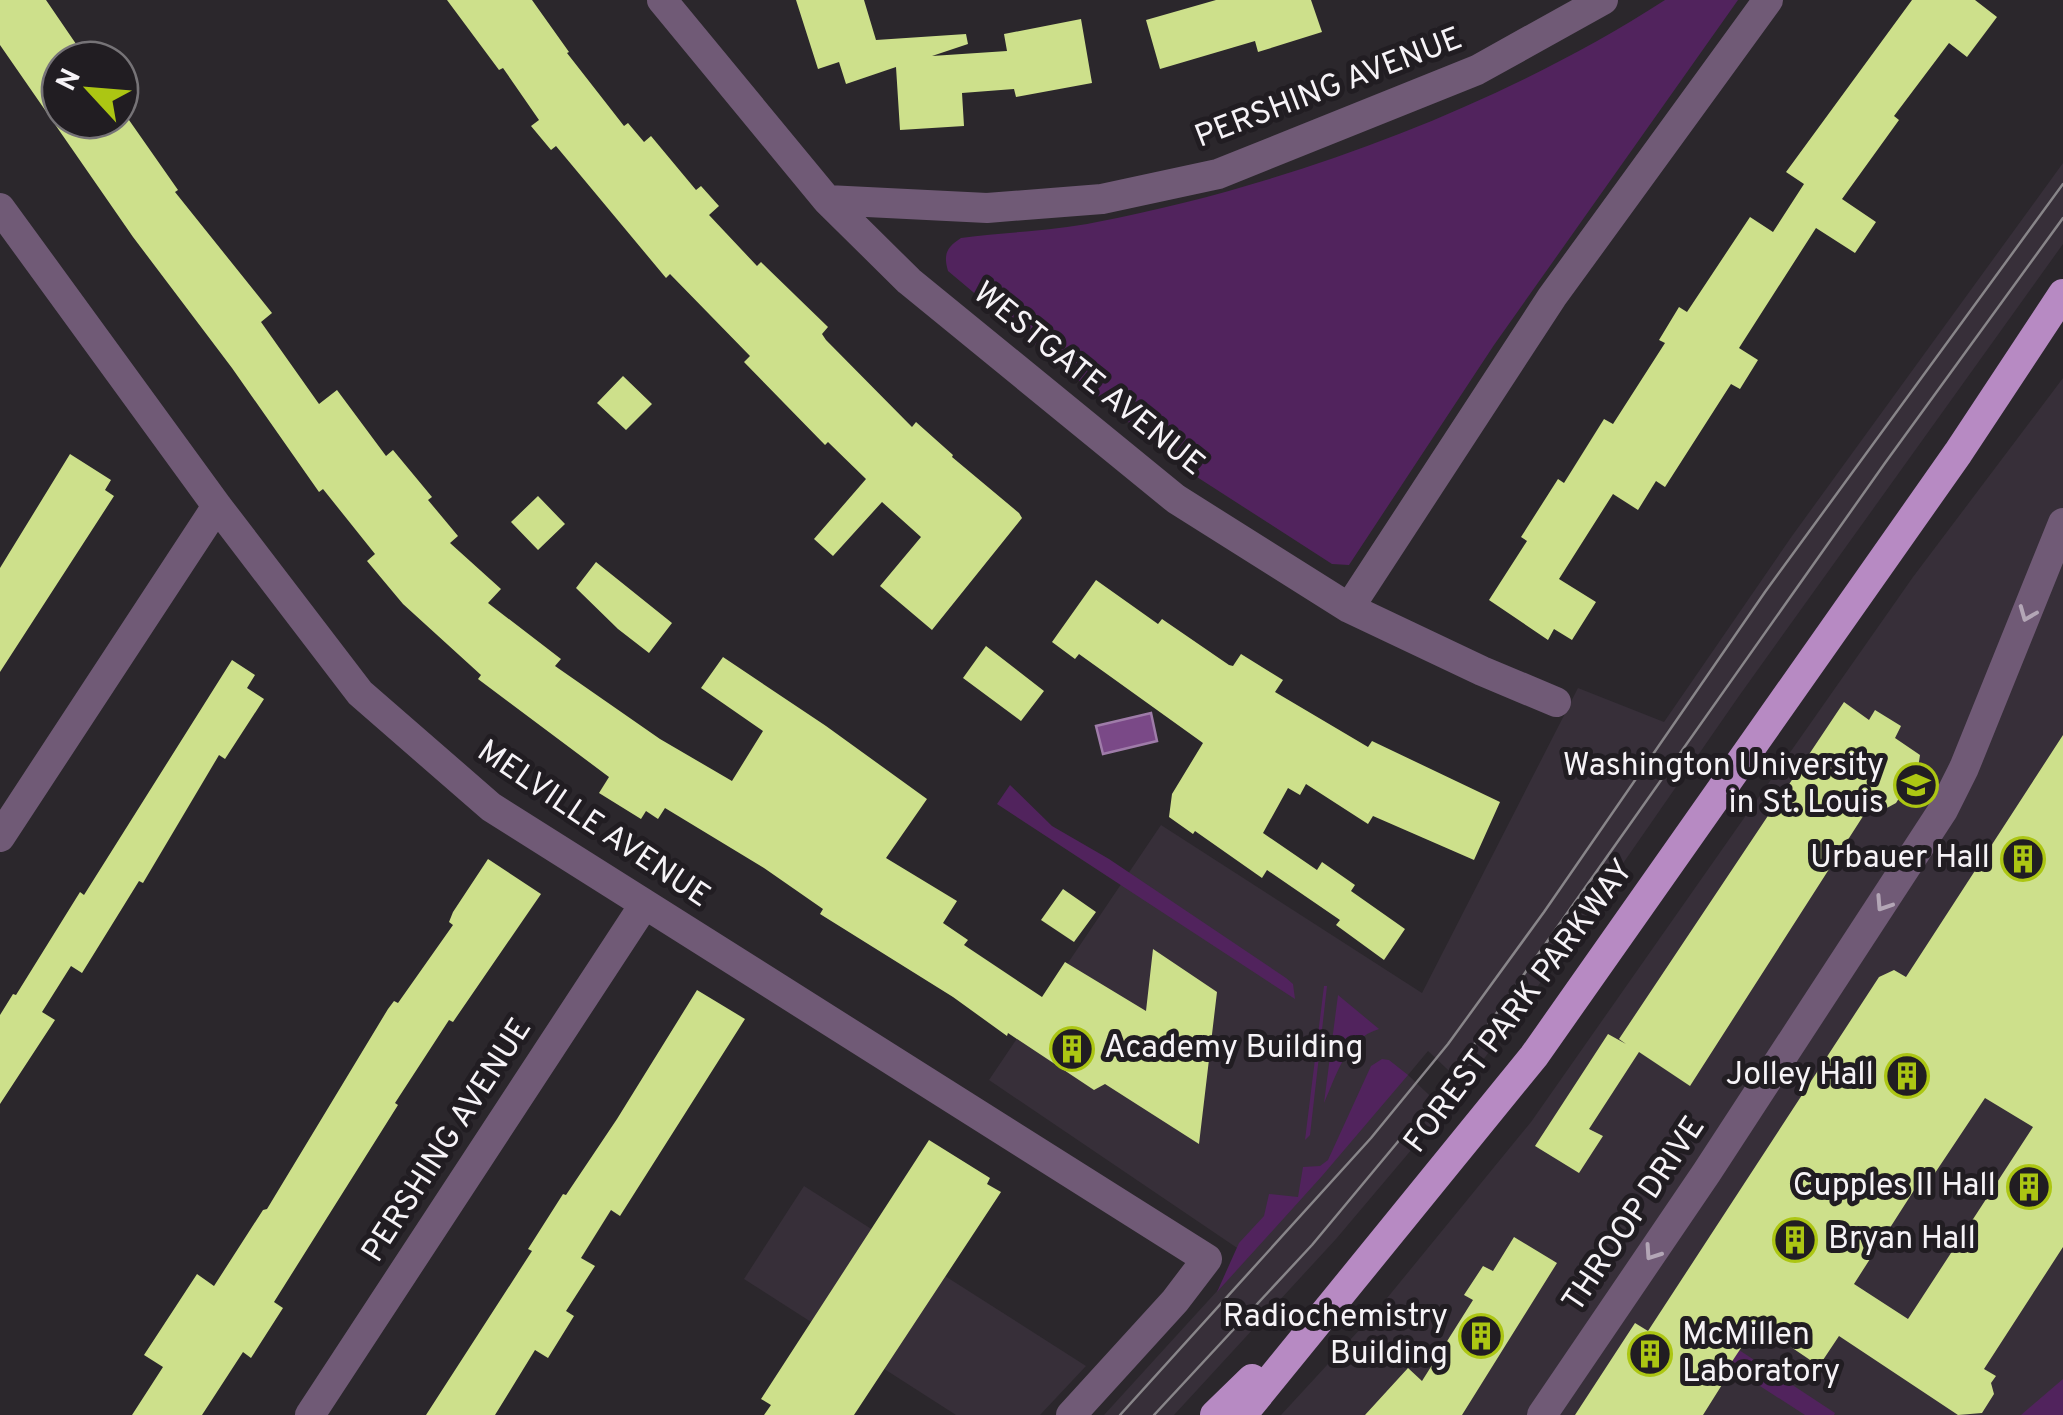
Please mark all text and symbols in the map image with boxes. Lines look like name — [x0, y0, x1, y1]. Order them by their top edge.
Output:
street label: PERSHING AVENUE — [1190, 20, 1468, 158]
north arrow — [40, 40, 140, 140]
text: N — [50, 63, 91, 97]
street label: WESTGATE AVENUE — [964, 274, 1212, 486]
one-way arrow — [2019, 604, 2039, 622]
street label: MELVILLE AVENUE — [469, 732, 717, 918]
place label: Washington University in St. Louis — [1563, 747, 1884, 824]
school or university icon: Washington University in St. Louis — [1893, 762, 1939, 808]
building icon: Urbauer Hall — [2000, 836, 2046, 882]
place label: Urbauer Hall — [1810, 839, 1990, 879]
street label: FOREST PARK PARKWAY — [1396, 852, 1644, 1162]
one-way arrow — [1876, 893, 1895, 911]
street label: PERSHING AVENUE — [354, 1011, 542, 1271]
building icon: Academy Building — [1049, 1026, 1095, 1072]
place label: Academy Building — [1104, 1029, 1364, 1069]
building icon: Jolley Hall — [1884, 1053, 1930, 1099]
place label: Jolley Hall — [1726, 1056, 1874, 1096]
street label: THROOP DRIVE — [1555, 1109, 1715, 1321]
building icon: Cupples II Hall — [2006, 1164, 2052, 1210]
place label: Cupples II Hall — [1793, 1167, 1996, 1207]
building icon: Bryan Hall — [1772, 1217, 1818, 1263]
place label: Bryan Hall — [1828, 1220, 1976, 1260]
one-way arrow — [1646, 1241, 1664, 1260]
place label: Radiochemistry Building — [1223, 1298, 1448, 1375]
building icon: Radiochemistry Building — [1458, 1313, 1504, 1359]
place label: McMillen Laboratory — [1682, 1316, 1840, 1393]
building icon: McMillen Laboratory — [1627, 1331, 1673, 1377]

